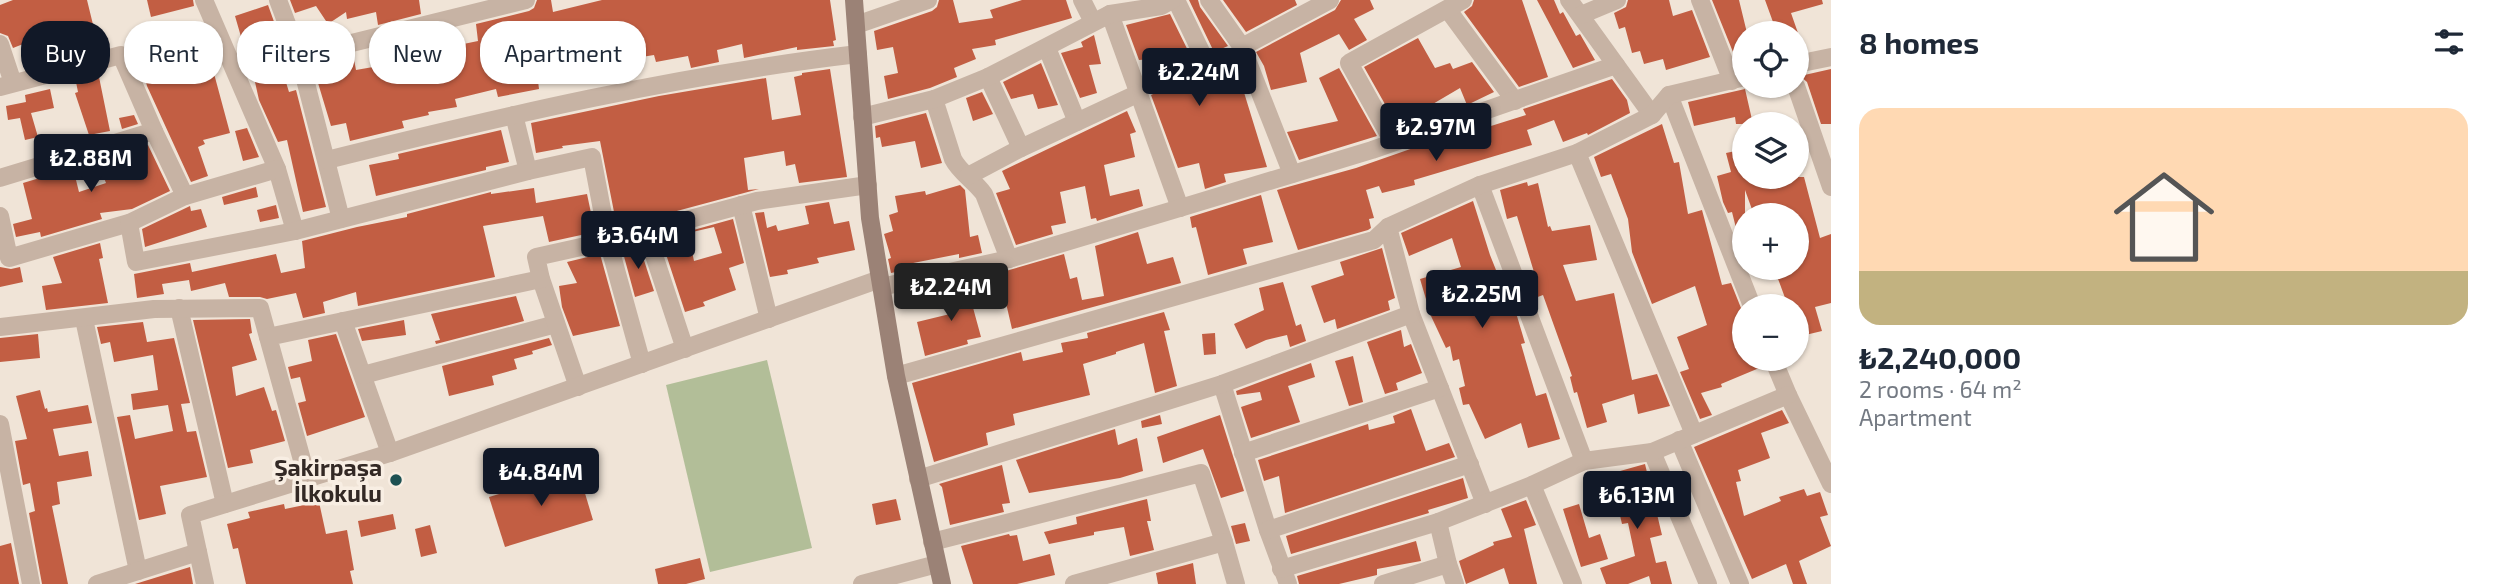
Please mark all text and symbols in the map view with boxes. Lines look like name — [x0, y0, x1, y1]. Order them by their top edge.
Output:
chip: Buy — [21, 21, 110, 84]
chip: Rent — [124, 21, 223, 84]
chip: Filters — [237, 21, 355, 84]
chip: New — [369, 21, 466, 84]
chip: Apartment — [480, 21, 646, 84]
map controls — [1732, 21, 1809, 371]
button: locate — [1732, 21, 1809, 98]
icon: filters — [2430, 23, 2468, 61]
text: 8 homes — [1859, 24, 1979, 60]
pin: ₺2.24M — [1142, 48, 1256, 108]
text: ₺2.24M — [1158, 57, 1240, 85]
pin: ₺2.97M — [1379, 104, 1493, 163]
text: ₺2.97M — [1396, 112, 1476, 140]
button: layers — [1732, 112, 1809, 189]
pin: ₺2.88M — [34, 134, 148, 194]
text: ₺2.88M — [50, 143, 132, 171]
icon: home — [2101, 154, 2227, 280]
button: + — [1732, 203, 1809, 280]
pin: ₺3.64M — [581, 212, 695, 271]
text: ₺3.64M — [597, 220, 679, 248]
pin: ₺2.24M — [894, 264, 1008, 323]
pin: ₺2.25M — [1425, 270, 1539, 330]
text: ₺2.24M — [910, 272, 992, 300]
text: ₺2.25M — [1442, 279, 1522, 307]
button: − — [1732, 294, 1809, 371]
text: ₺2,240,000 — [1859, 339, 2021, 375]
text: 2 rooms · 64 m² — [1859, 375, 2022, 403]
text: Apartment — [1859, 403, 1972, 431]
pin: ₺4.84M — [484, 448, 598, 508]
place label: Şakirpaşa İlkokulu — [274, 453, 382, 507]
text: ₺4.84M — [499, 457, 583, 485]
marker: Şakirpaşa İlkokulu — [388, 472, 404, 488]
pin: ₺6.13M — [1580, 472, 1694, 531]
text: ₺6.13M — [1599, 480, 1675, 508]

